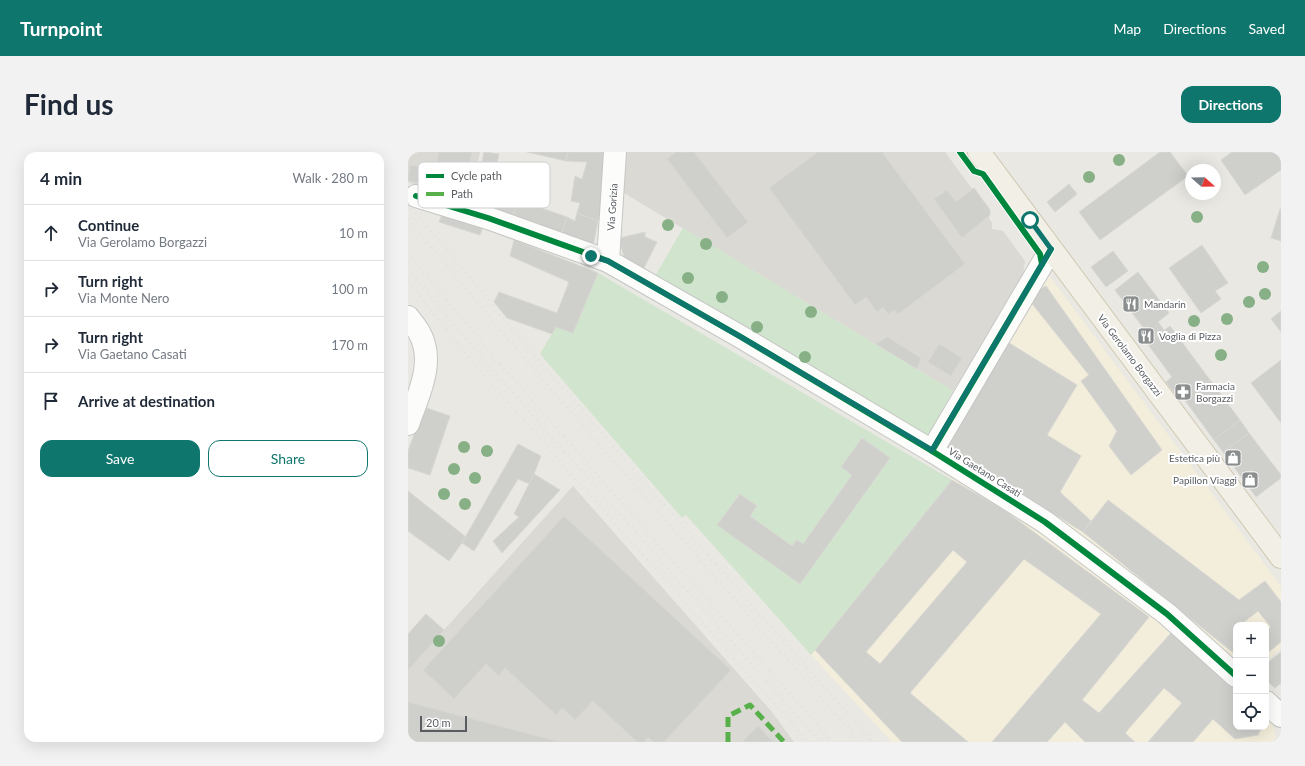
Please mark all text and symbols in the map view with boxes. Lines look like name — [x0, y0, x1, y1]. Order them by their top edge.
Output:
text: Turnpoint — [20, 17, 102, 40]
text: Map — [1114, 20, 1141, 37]
text: Directions — [1163, 20, 1226, 37]
text: Saved — [1248, 20, 1285, 37]
button: Directions — [1181, 86, 1281, 123]
text: Find us — [24, 87, 114, 121]
legend — [418, 162, 550, 208]
north arrow — [1185, 164, 1221, 200]
text: 4 min — [40, 168, 82, 189]
text: Cycle path — [451, 169, 502, 182]
text: Walk · 280 m — [292, 170, 368, 186]
street label: Via Gorizia — [604, 183, 620, 231]
text: Path — [451, 187, 473, 200]
route start — [1021, 211, 1039, 229]
text: Continue — [78, 216, 139, 234]
icon: ahead — [40, 222, 62, 244]
text: 10 m — [339, 225, 368, 241]
text: Via Gerolamo Borgazzi — [78, 234, 207, 250]
route end — [582, 247, 600, 265]
text: Turn right — [78, 272, 143, 290]
icon: right — [40, 278, 62, 300]
text: 100 m — [331, 281, 368, 297]
text: Via Monte Nero — [78, 290, 169, 306]
restaurant icon: Mandarin — [1121, 294, 1141, 314]
place label: Mandarin — [1144, 298, 1186, 310]
street label: Via Gerolamo Borgazzi — [1095, 312, 1165, 398]
restaurant icon: Voglia di Pizza — [1136, 326, 1156, 346]
text: Turn right — [78, 328, 143, 346]
place label: Voglia di Pizza — [1159, 330, 1221, 342]
icon: right — [40, 334, 62, 356]
text: 170 m — [331, 337, 368, 353]
text: Via Gaetano Casati — [78, 346, 187, 362]
place label: Farmacia Borgazzi — [1196, 380, 1235, 404]
pharmacy icon: Farmacia Borgazzi — [1173, 382, 1193, 402]
icon: arrive — [40, 390, 62, 412]
text: Arrive at destination — [78, 392, 215, 410]
button: Save — [40, 440, 200, 477]
button: Share — [208, 440, 368, 477]
street label: Via Gaetano Casati — [946, 445, 1024, 499]
shop icon: Estetica più — [1223, 448, 1243, 468]
place label: Estetica più — [1169, 452, 1220, 464]
shop icon: Papillon Viaggi — [1240, 470, 1260, 490]
place label: Papillon Viaggi — [1173, 474, 1237, 486]
map controls — [1233, 622, 1269, 730]
button: + — [1233, 622, 1269, 658]
button: − — [1233, 658, 1269, 694]
button: locate — [1233, 694, 1269, 730]
scale bar — [420, 714, 467, 733]
text: 20 m — [426, 716, 451, 729]

